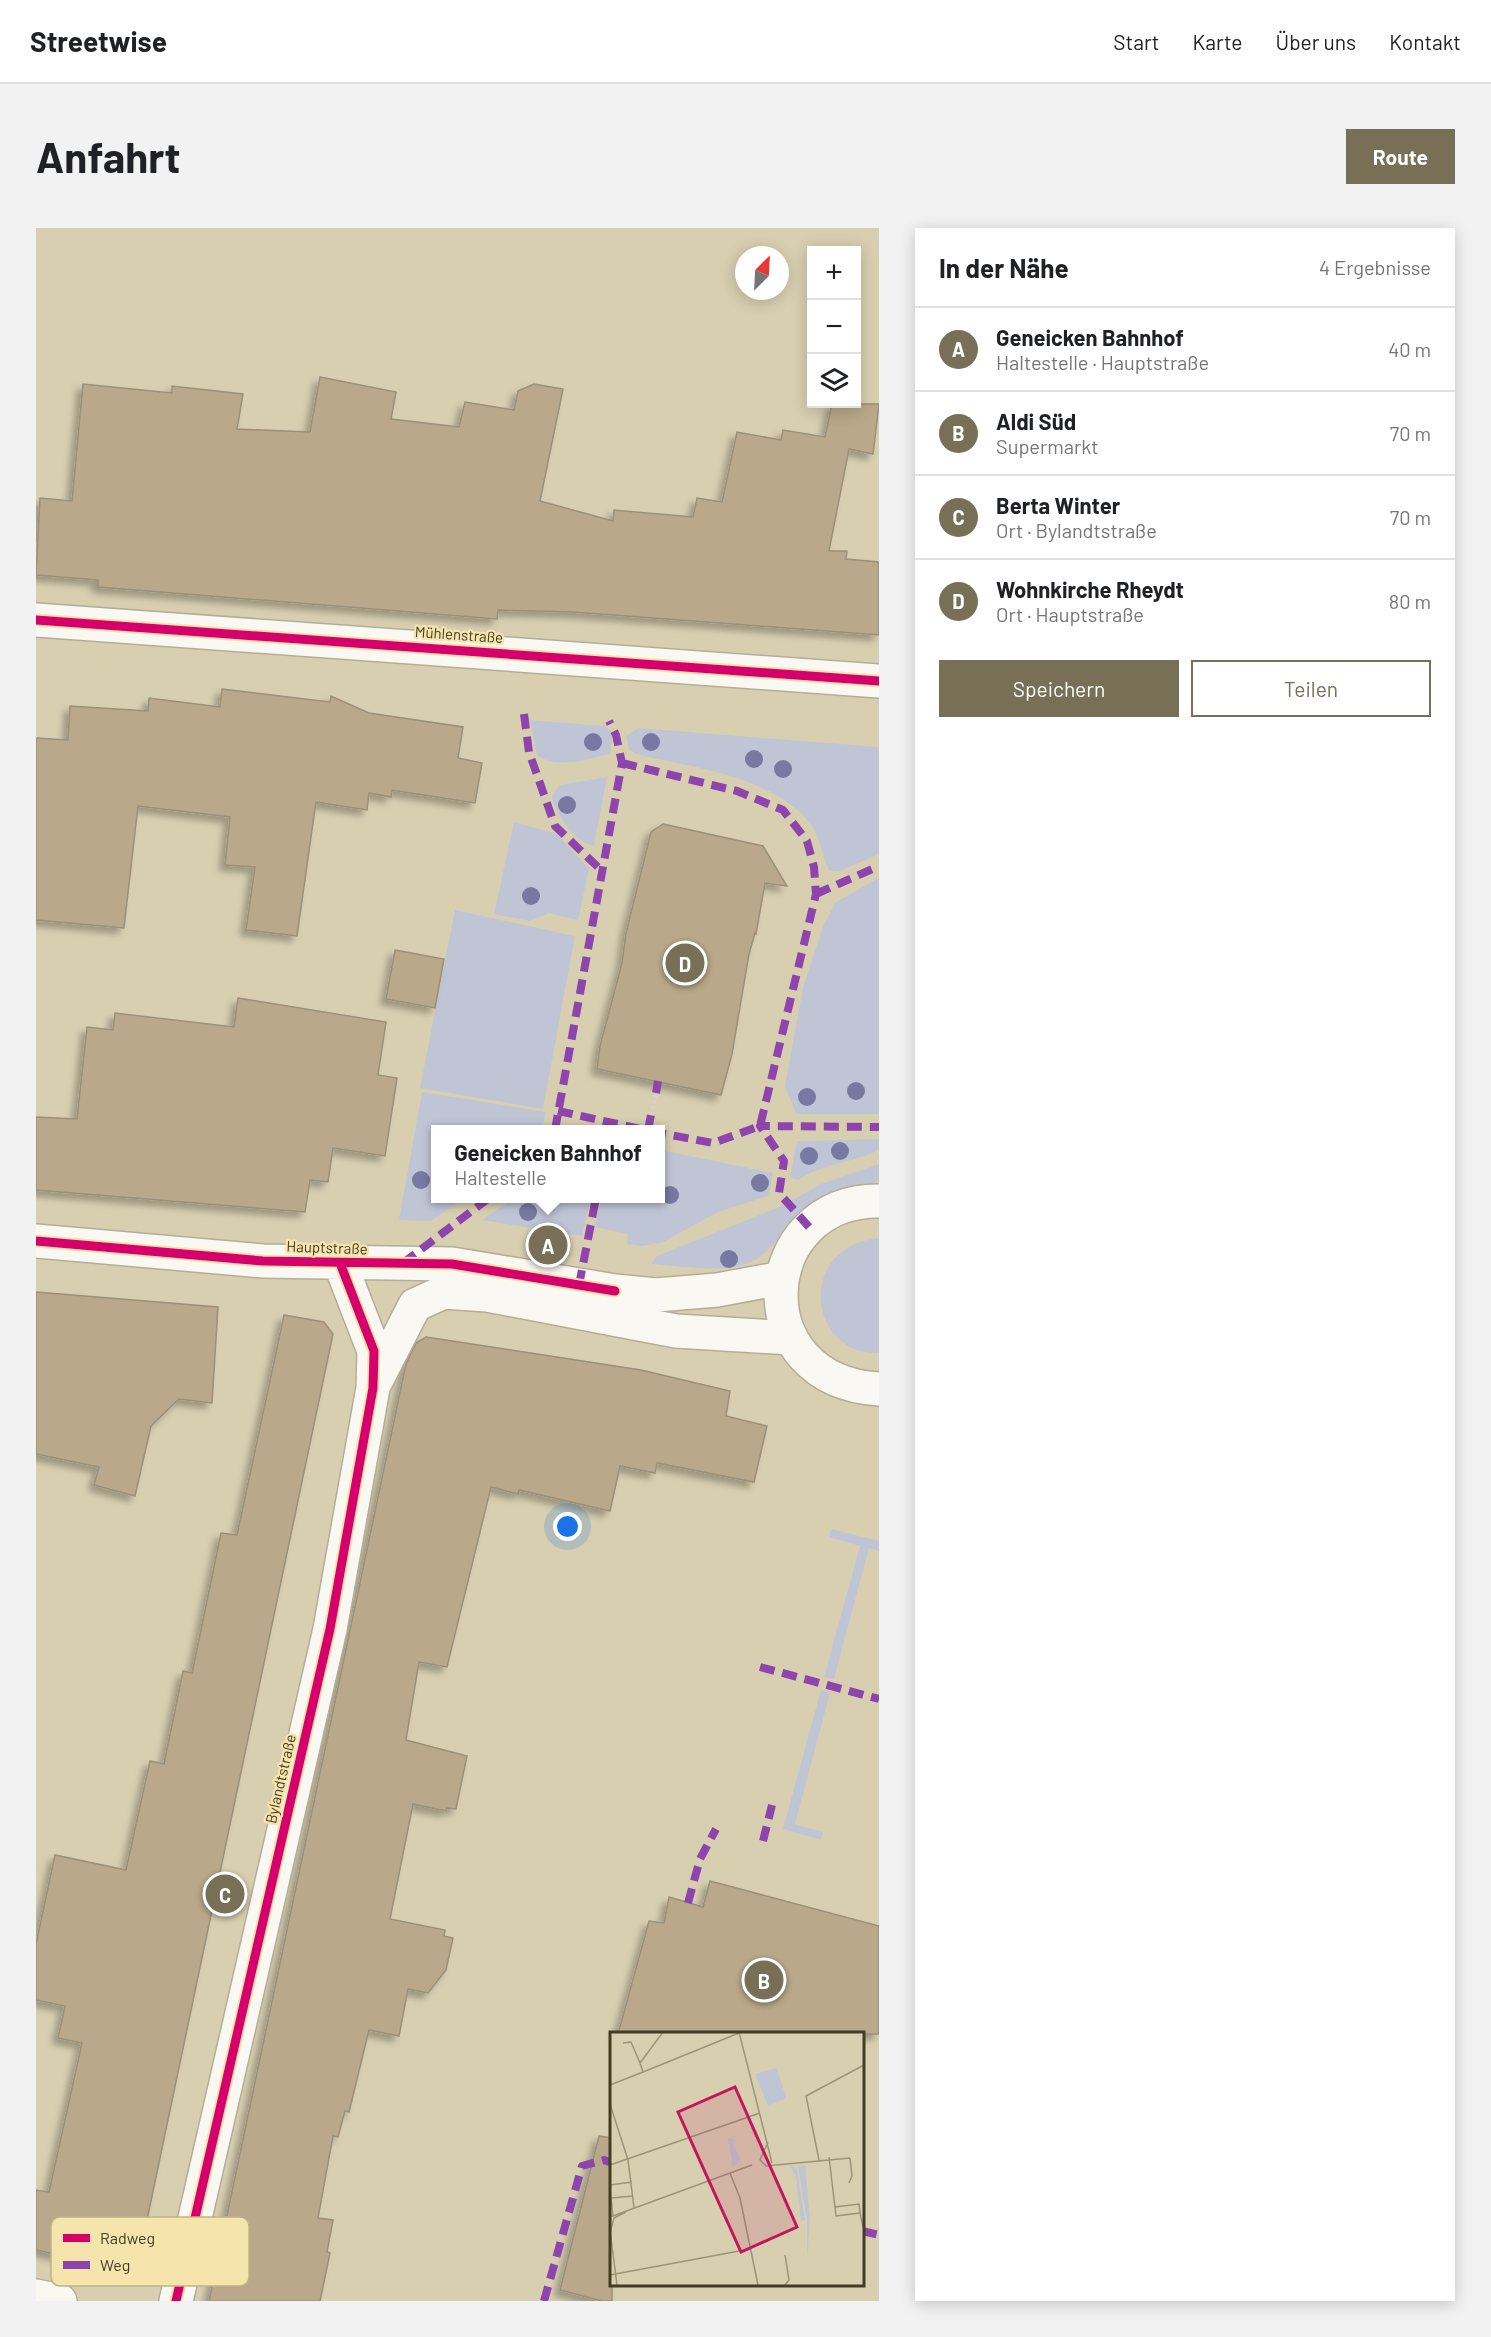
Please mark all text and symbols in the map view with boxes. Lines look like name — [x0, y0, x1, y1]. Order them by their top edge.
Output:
text: Streetwise — [30, 24, 167, 58]
text: Start — [1113, 29, 1160, 54]
text: Karte — [1193, 29, 1243, 54]
text: Über uns — [1276, 29, 1356, 54]
text: Kontakt — [1389, 29, 1461, 54]
button: Route — [1346, 129, 1455, 184]
text: Anfahrt — [36, 131, 181, 181]
north arrow — [735, 246, 789, 300]
map controls — [807, 246, 861, 408]
button: + — [807, 246, 861, 300]
text: In der Nähe — [939, 252, 1069, 283]
text: 4 Ergebnisse — [1319, 255, 1431, 279]
button: − — [807, 300, 861, 354]
text: Geneicken Bahnhof — [996, 324, 1184, 350]
text: A — [952, 337, 965, 361]
text: 40 m — [1388, 337, 1431, 361]
text: Haltestelle · Hauptstraße — [996, 350, 1209, 374]
button: layers — [807, 354, 861, 408]
text: Aldi Süd — [996, 408, 1076, 434]
text: B — [952, 421, 965, 445]
text: 70 m — [1390, 421, 1431, 445]
text: Supermarkt — [996, 434, 1099, 458]
text: Berta Winter — [996, 492, 1120, 518]
text: C — [952, 505, 965, 529]
text: 70 m — [1390, 505, 1431, 529]
text: Ort · Bylandtstraße — [996, 518, 1157, 542]
text: Wohnkirche Rheydt — [996, 576, 1184, 602]
text: D — [952, 589, 965, 613]
text: 80 m — [1389, 589, 1431, 613]
text: Ort · Hauptstraße — [996, 602, 1144, 626]
street label: Mühlenstraße — [414, 622, 504, 646]
button: Speichern — [939, 660, 1179, 717]
button: Teilen — [1191, 660, 1431, 717]
pin: D — [666, 940, 704, 986]
popup — [431, 1125, 665, 1203]
text: Geneicken Bahnhof — [454, 1139, 642, 1165]
text: Haltestelle — [454, 1165, 547, 1189]
pin: A — [528, 1222, 568, 1268]
street label: Hauptstraße — [286, 1237, 368, 1257]
your location — [553, 1512, 582, 1541]
street label: Bylandtstraße — [261, 1732, 299, 1825]
pin: C — [206, 1872, 244, 1916]
pin: B — [744, 1958, 784, 2002]
inset map — [610, 2032, 864, 2286]
legend — [51, 2217, 249, 2286]
text: Radweg — [100, 2228, 155, 2247]
text: Weg — [100, 2255, 130, 2274]

